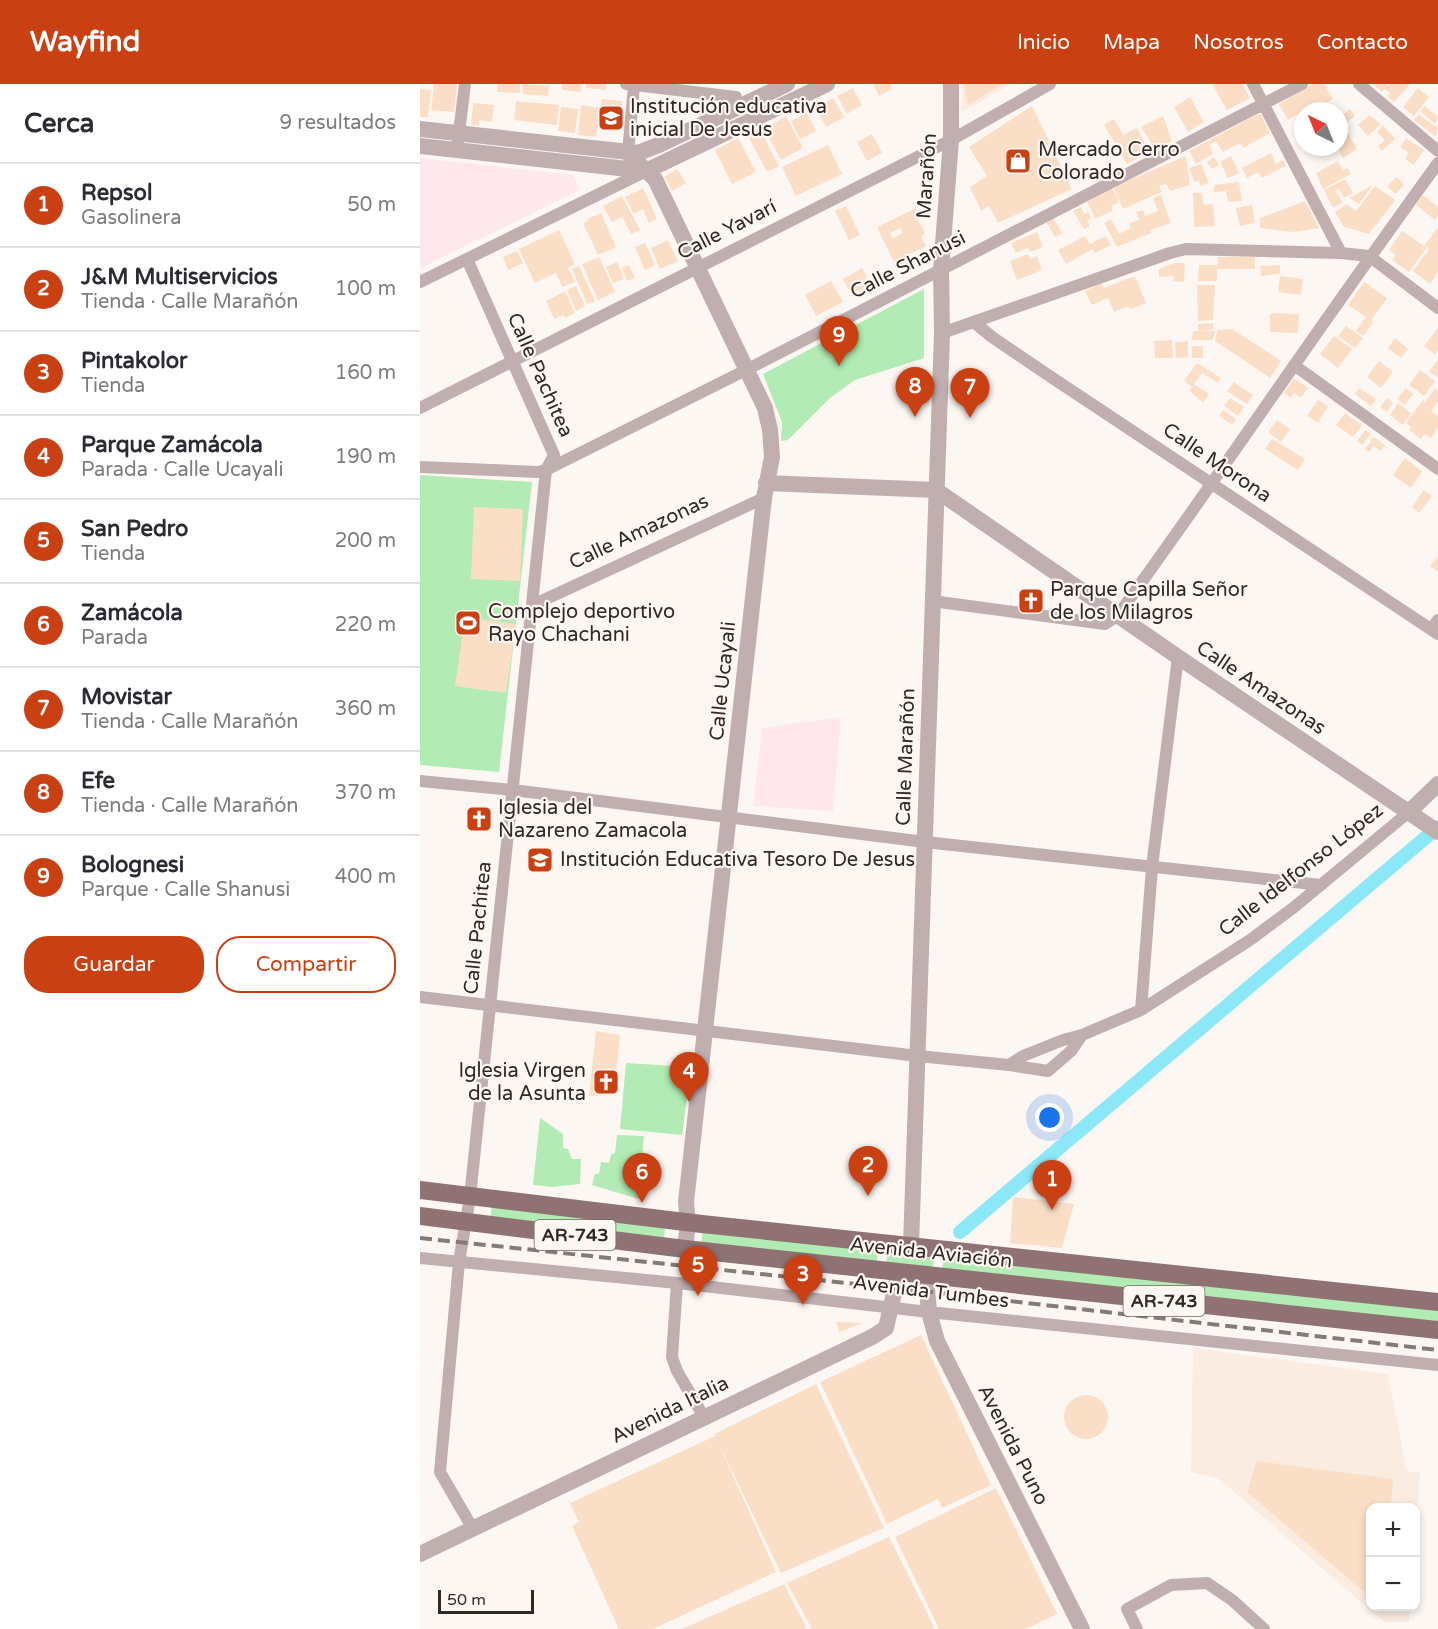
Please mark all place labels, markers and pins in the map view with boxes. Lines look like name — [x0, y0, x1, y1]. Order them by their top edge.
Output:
place label: Institución educativa inicial De Jesus — [630, 95, 827, 142]
school or university icon: Institución educativa inicial De Jesus — [596, 103, 626, 133]
place label: Mercado Cerro Colorado — [1038, 138, 1180, 185]
shop icon: Mercado Cerro Colorado — [1003, 146, 1033, 176]
pin: 9 — [820, 316, 858, 366]
pin: 8 — [896, 368, 934, 417]
pin: 7 — [950, 368, 990, 418]
place label: Parque Capilla Señor de los Milagros — [1050, 578, 1248, 625]
church icon: Parque Capilla Señor de los Milagros — [1016, 586, 1046, 616]
place label: Complejo deportivo Rayo Chachani — [488, 600, 675, 647]
sports icon: Complejo deportivo Rayo Chachani — [453, 608, 483, 638]
place label: Iglesia del Nazareno Zamacola — [498, 796, 687, 843]
church icon: Iglesia del Nazareno Zamacola — [464, 804, 494, 834]
school or university icon: Institución Educativa Tesoro De Jesus — [525, 845, 555, 875]
place label: Institución Educativa Tesoro De Jesus — [560, 848, 915, 872]
pin: 4 — [670, 1052, 708, 1102]
place label: Iglesia Virgen de la Asunta — [459, 1059, 586, 1106]
church icon: Iglesia Virgen de la Asunta — [591, 1067, 621, 1097]
pin: 2 — [848, 1146, 888, 1196]
pin: 6 — [622, 1154, 662, 1203]
pin: 1 — [1032, 1160, 1072, 1210]
pin: 5 — [678, 1246, 718, 1296]
pin: 3 — [784, 1256, 823, 1305]

